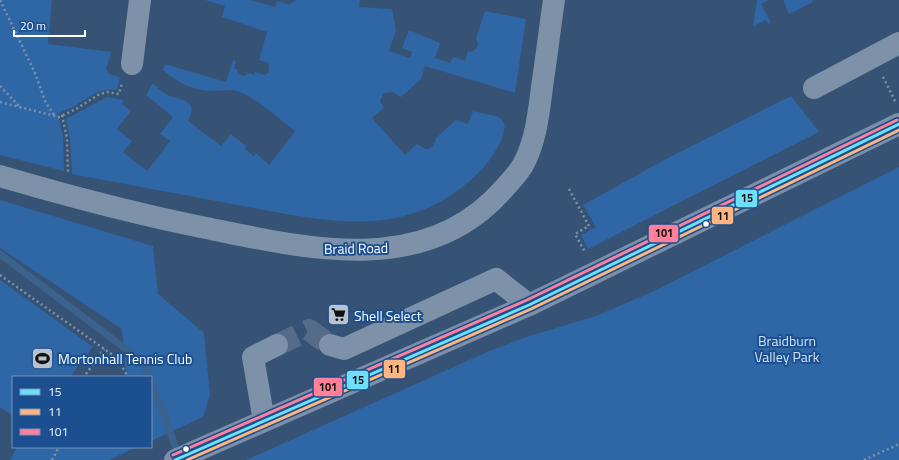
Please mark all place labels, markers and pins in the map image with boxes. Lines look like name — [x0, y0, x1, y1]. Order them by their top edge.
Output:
unlabelled marker — [701, 219, 711, 229]
supermarket icon: Shell Select — [326, 302, 352, 328]
place label: Shell Select — [354, 305, 422, 326]
sports icon: Mortonhall Tennis Club — [29, 345, 55, 371]
place label: Mortonhall Tennis Club — [58, 348, 192, 369]
unlabelled marker — [181, 444, 191, 454]

